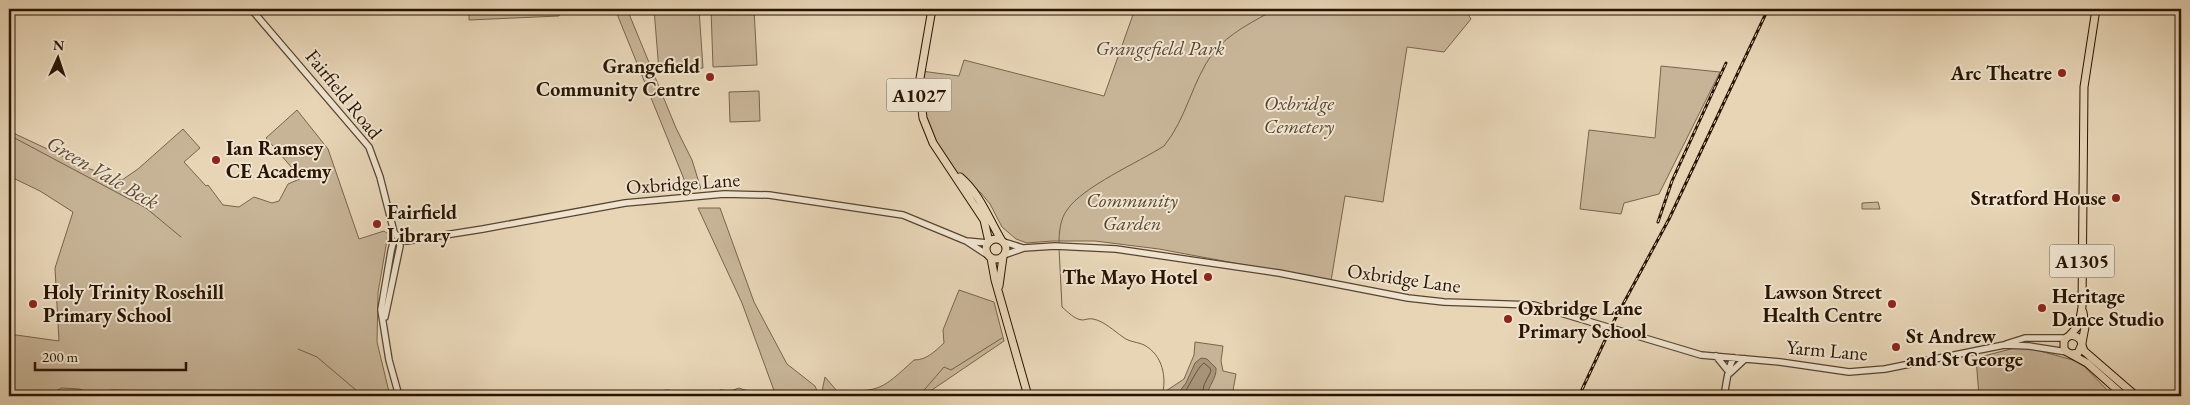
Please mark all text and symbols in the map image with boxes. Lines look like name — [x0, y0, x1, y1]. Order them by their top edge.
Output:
north arrow — [32, 32, 82, 82]
park label: Grangefield Park — [1095, 35, 1225, 61]
text: N — [53, 36, 65, 54]
street label: Fairfield Road — [300, 44, 389, 145]
place label: Grangefield Community Centre — [536, 53, 700, 102]
place label: Arc Theatre — [1950, 60, 2052, 86]
marker: Arc Theatre — [2056, 67, 2068, 79]
marker: Grangefield Community Centre — [704, 71, 716, 83]
road number: A1027 — [886, 78, 952, 112]
park label: Oxbridge Cemetery — [1264, 90, 1334, 139]
water label: Green Vale Beck — [42, 129, 164, 215]
place label: Ian Ramsey CE Academy — [226, 135, 332, 184]
marker: Ian Ramsey CE Academy — [210, 154, 222, 166]
street label: Oxbridge Lane — [625, 166, 741, 200]
place label: Stratford House — [1971, 185, 2106, 211]
park label: Community Garden — [1086, 187, 1178, 236]
marker: Stratford House — [2110, 192, 2122, 204]
place label: Fairfield Library — [387, 199, 457, 248]
marker: Fairfield Library — [371, 218, 383, 230]
road number: A1305 — [2050, 245, 2114, 278]
street label: Oxbridge Lane — [1346, 257, 1463, 299]
place label: The Mayo Hotel — [1062, 264, 1198, 290]
marker: The Mayo Hotel — [1202, 271, 1214, 283]
place label: Holy Trinity Rosehill Primary School — [43, 279, 224, 328]
place label: Lawson Street Health Centre — [1763, 279, 1882, 328]
place label: Heritage Dance Studio — [2052, 283, 2164, 332]
place label: Oxbridge Lane Primary School — [1518, 295, 1647, 344]
marker: Holy Trinity Rosehill Primary School — [27, 298, 39, 310]
marker: Lawson Street Health Centre — [1886, 298, 1898, 310]
marker: Heritage Dance Studio — [2036, 302, 2048, 314]
marker: Oxbridge Lane Primary School — [1502, 313, 1514, 325]
place label: St Andrew and St George — [1906, 323, 2023, 372]
street label: Yarm Lane — [1785, 333, 1869, 367]
scale bar — [35, 340, 186, 372]
marker: St Andrew and St George — [1890, 341, 1902, 353]
text: 200 m — [42, 347, 79, 366]

